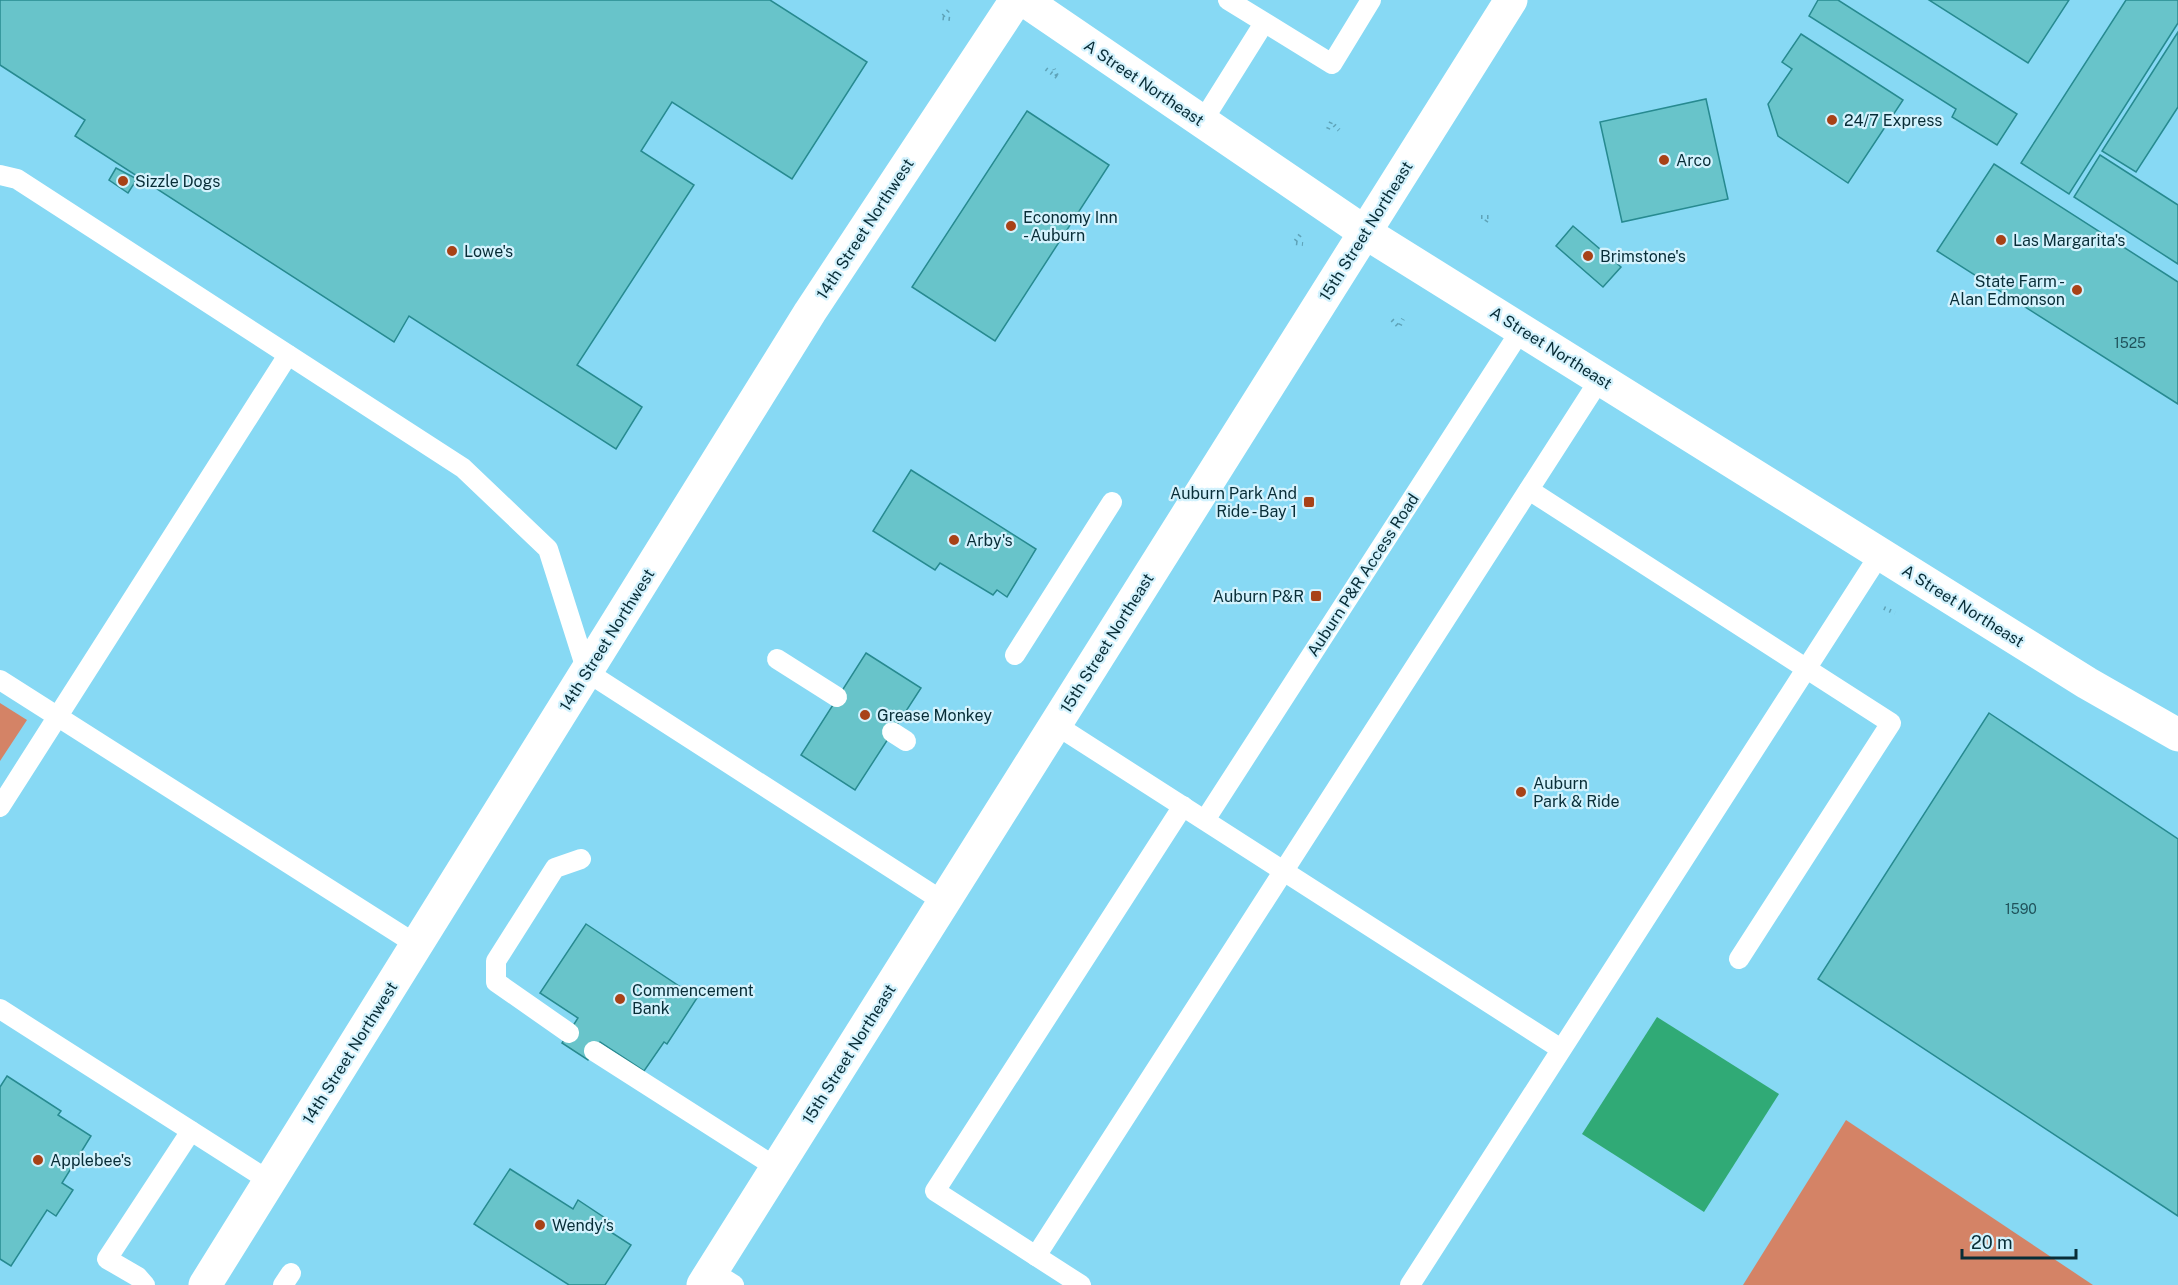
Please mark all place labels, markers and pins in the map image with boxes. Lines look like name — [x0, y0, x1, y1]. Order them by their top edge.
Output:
place label: 24/7 Express — [1844, 111, 1942, 130]
marker: 24/7 Express — [1825, 113, 1839, 127]
place label: Arco — [1676, 151, 1711, 170]
marker: Arco — [1657, 153, 1671, 167]
place label: Sizzle Dogs — [135, 172, 220, 191]
marker: Sizzle Dogs — [116, 174, 130, 188]
place label: Economy Inn - Auburn — [1023, 208, 1118, 245]
marker: Economy Inn - Auburn — [1004, 219, 1018, 233]
place label: Las Margarita's — [2013, 231, 2125, 250]
marker: Las Margarita's — [1994, 233, 2008, 247]
place label: Lowe's — [464, 242, 513, 261]
marker: Lowe's — [445, 244, 459, 258]
place label: Brimstone's — [1600, 247, 1686, 266]
marker: Brimstone's — [1581, 249, 1595, 263]
place label: State Farm - Alan Edmonson — [1949, 272, 2065, 309]
marker: State Farm - Alan Edmonson — [2070, 283, 2084, 297]
place label: Auburn Park And Ride - Bay 1 — [1170, 484, 1297, 521]
marker: Auburn Park And Ride - Bay 1 — [1302, 495, 1316, 509]
place label: Arby's — [966, 531, 1013, 550]
marker: Arby's — [947, 533, 961, 547]
place label: Auburn P&R — [1213, 587, 1304, 606]
marker: Auburn P&R — [1309, 589, 1323, 603]
place label: Grease Monkey — [877, 706, 992, 725]
marker: Grease Monkey — [858, 708, 872, 722]
place label: Auburn Park & Ride — [1533, 774, 1620, 811]
marker: Auburn Park & Ride — [1514, 785, 1528, 799]
place label: Commencement Bank — [632, 981, 754, 1018]
marker: Commencement Bank — [613, 992, 627, 1006]
place label: Applebee's — [50, 1151, 131, 1170]
marker: Applebee's — [31, 1153, 45, 1167]
place label: Wendy's — [552, 1216, 614, 1235]
marker: Wendy's — [533, 1218, 547, 1232]

